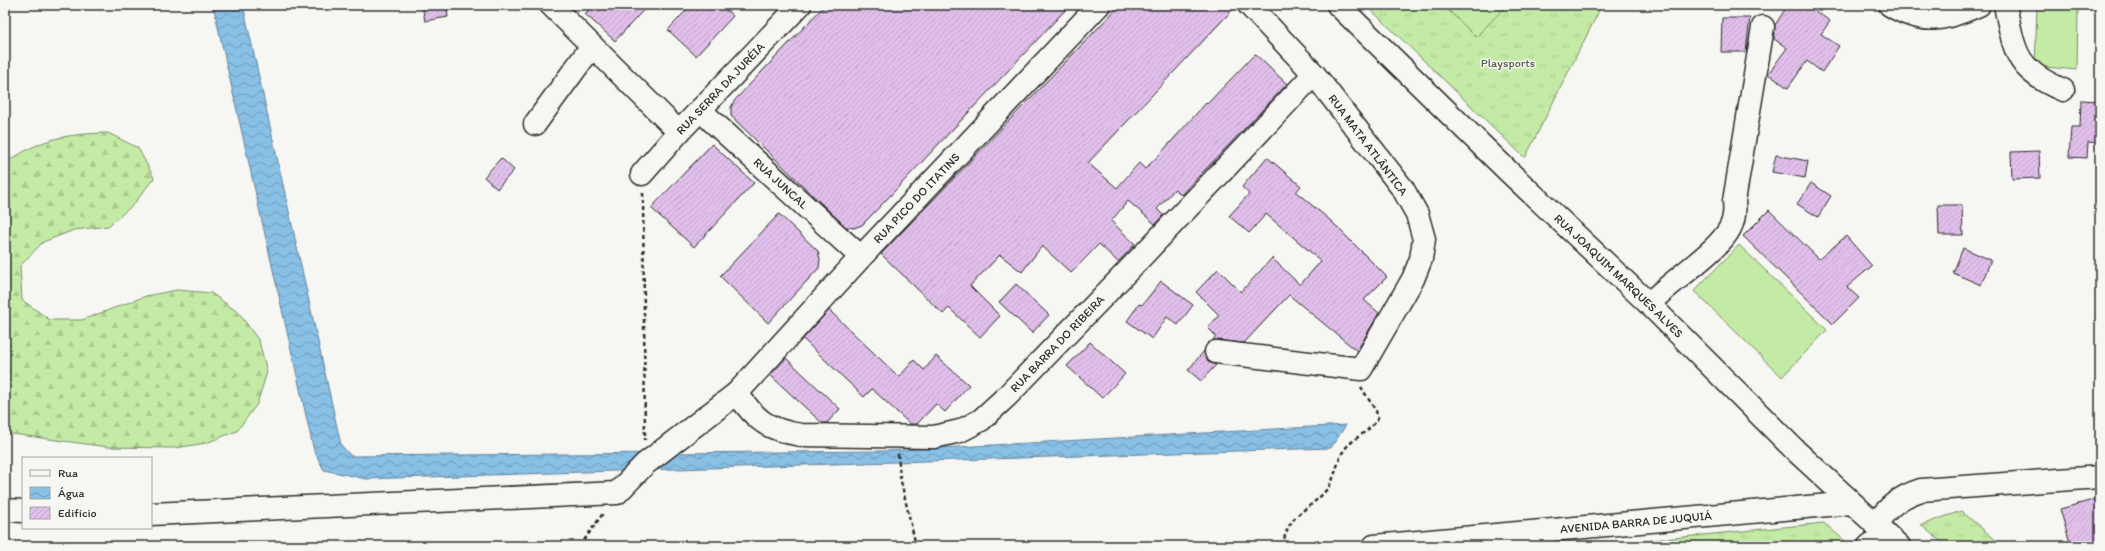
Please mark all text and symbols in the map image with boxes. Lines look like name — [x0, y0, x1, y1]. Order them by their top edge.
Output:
street label: RUA SERRA DA JURÉIA — [673, 39, 768, 138]
park label: Playsports — [1481, 56, 1535, 70]
street label: RUA MATA ATLÂNTICA — [1325, 92, 1411, 199]
street label: RUA PICO DO ITATINS — [871, 150, 963, 246]
street label: RUA JUNCAL — [750, 155, 811, 212]
street label: RUA JOAQUIM MARQUES ALVES — [1551, 211, 1686, 341]
street label: RUA BARRA DO RIBEIRA — [1007, 292, 1108, 395]
legend — [22, 457, 152, 529]
text: Rua — [58, 466, 78, 480]
text: Água — [58, 486, 84, 500]
text: Edifício — [58, 506, 97, 520]
street label: AVENIDA BARRA DE JUQUIÁ — [1559, 509, 1713, 536]

